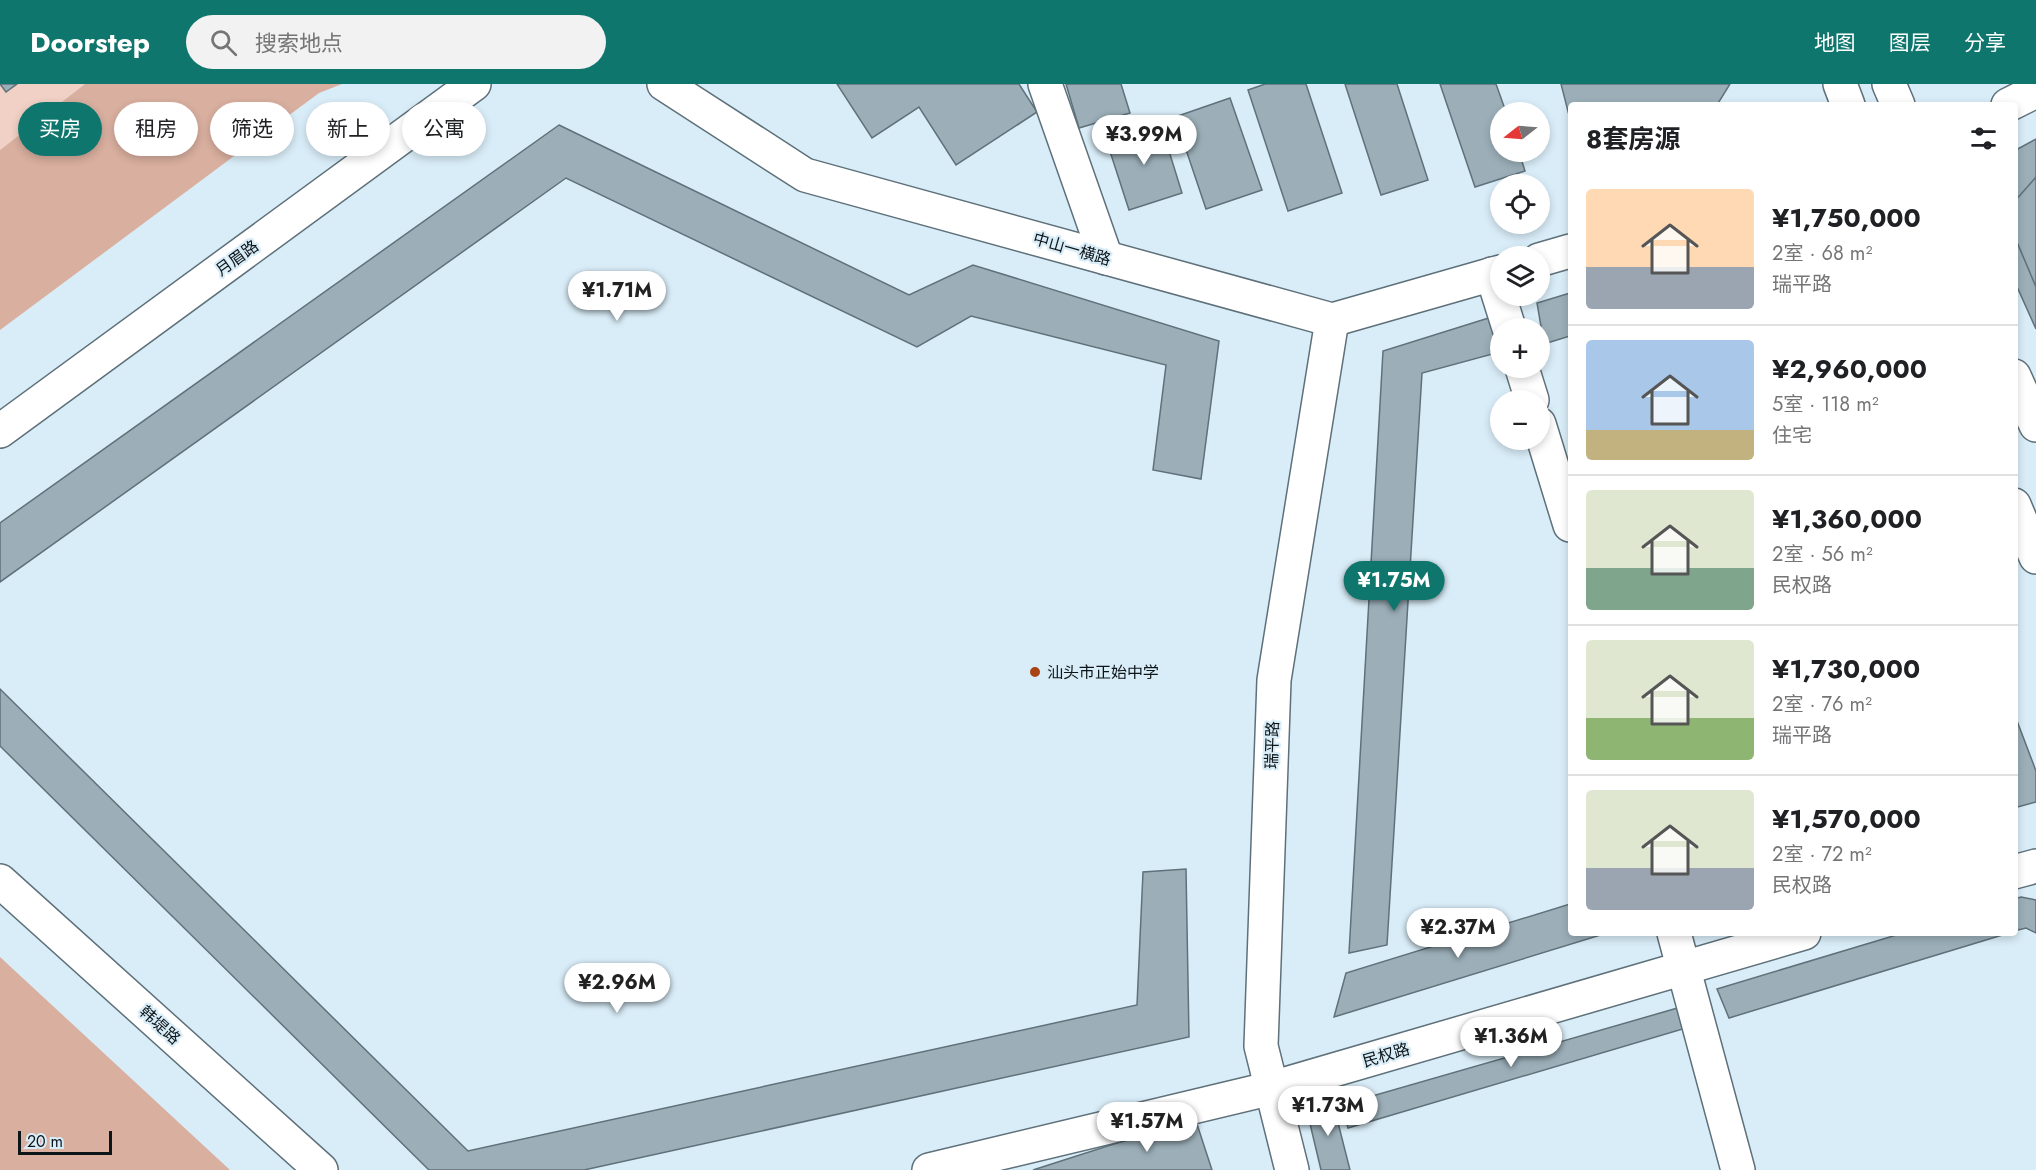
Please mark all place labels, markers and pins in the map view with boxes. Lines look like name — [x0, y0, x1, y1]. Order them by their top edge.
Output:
pin: ¥3.99M — [1095, 115, 1193, 166]
pin: ¥1.71M — [568, 271, 666, 322]
pin: ¥1.75M — [1345, 561, 1443, 612]
place label: 汕头市正始中学 — [1047, 661, 1159, 684]
marker: 汕头市正始中学 — [1028, 665, 1042, 679]
pin: ¥2.37M — [1409, 908, 1507, 959]
pin: ¥2.96M — [568, 963, 666, 1014]
pin: ¥1.36M — [1462, 1017, 1560, 1068]
pin: ¥1.73M — [1279, 1086, 1377, 1137]
pin: ¥1.57M — [1098, 1102, 1196, 1153]

